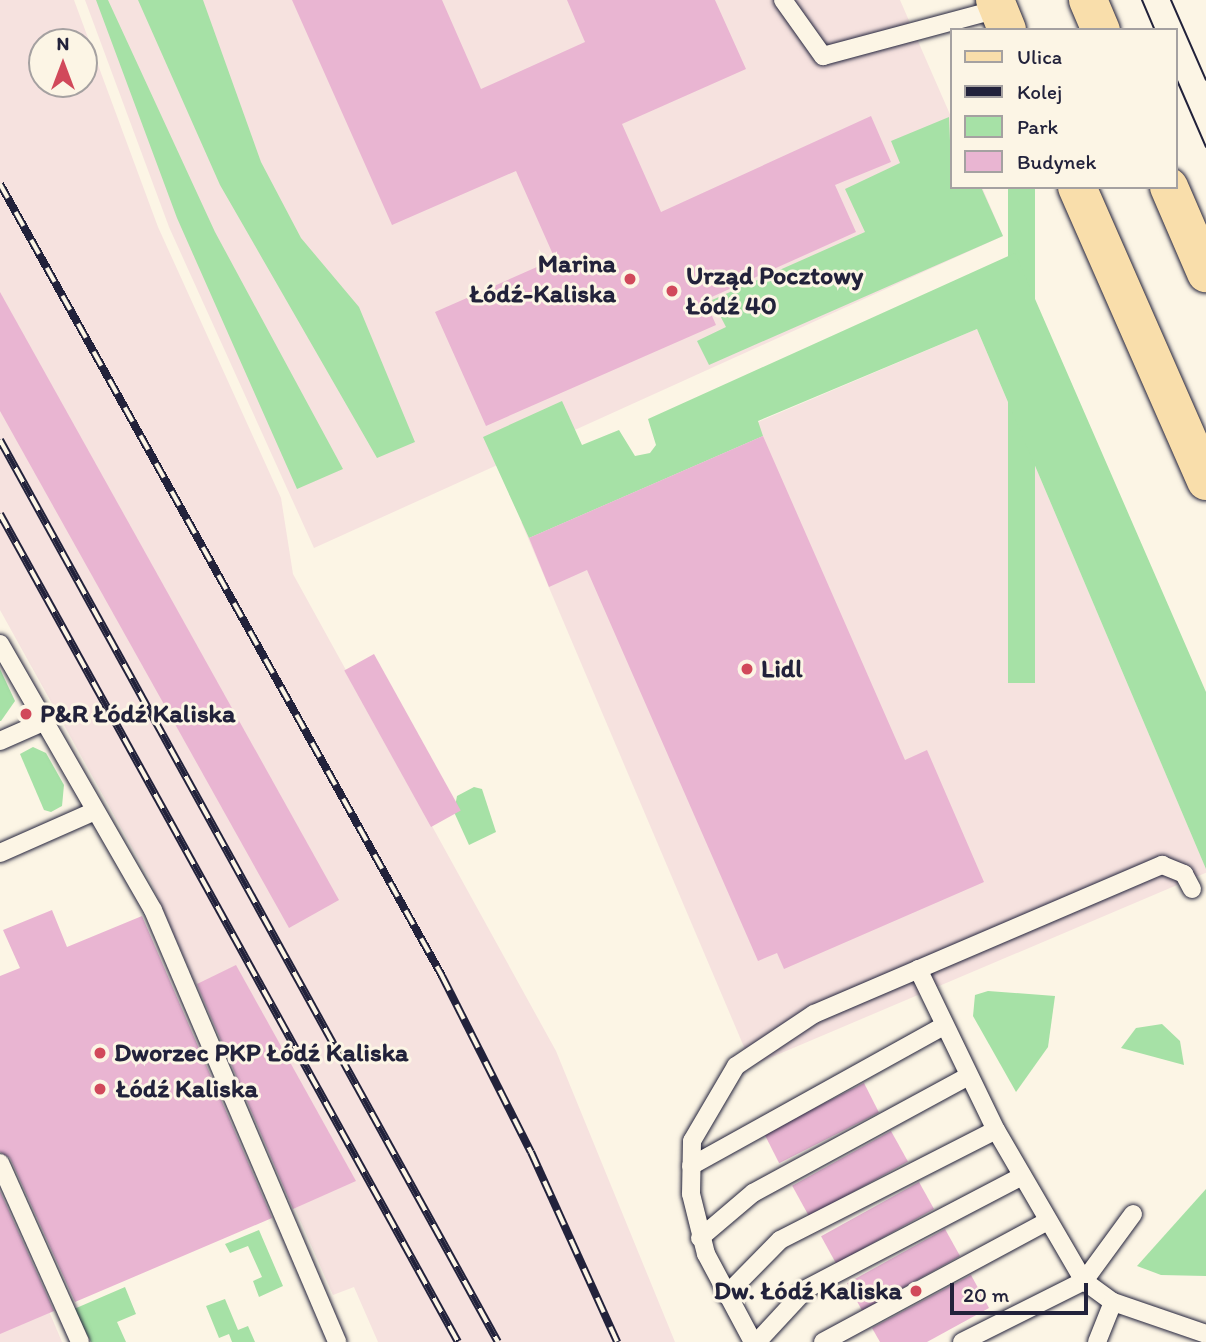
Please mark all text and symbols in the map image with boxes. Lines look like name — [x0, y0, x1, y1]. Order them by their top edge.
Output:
north arrow — [28, 28, 98, 98]
legend — [950, 28, 1178, 189]
text: N — [57, 32, 69, 55]
text: Ulica — [1017, 44, 1062, 69]
text: Kolej — [1017, 79, 1062, 104]
text: Park — [1017, 114, 1058, 139]
text: Budynek — [1017, 149, 1096, 174]
place label: Marina Łódź-Kaliska — [470, 248, 616, 310]
place label: Urząd Pocztowy Łódź 40 — [686, 260, 863, 322]
marker: Marina Łódź-Kaliska — [622, 271, 638, 287]
marker: Urząd Pocztowy Łódź 40 — [664, 283, 680, 299]
place label: Lidl — [761, 653, 802, 685]
marker: Lidl — [739, 661, 755, 677]
place label: P&R Łódź Kaliska — [40, 698, 235, 730]
marker: P&R Łódź Kaliska — [18, 706, 34, 722]
place label: Dworzec PKP Łódź Kaliska — [114, 1037, 408, 1069]
marker: Dworzec PKP Łódź Kaliska — [92, 1045, 108, 1061]
place label: Łódź Kaliska — [116, 1073, 258, 1105]
marker: Łódź Kaliska — [90, 1079, 110, 1099]
scale bar — [954, 1268, 1092, 1312]
place label: Dw. Łódź Kaliska — [713, 1275, 902, 1307]
text: 20 m — [963, 1282, 1009, 1307]
marker: Dw. Łódź Kaliska — [908, 1283, 924, 1299]

